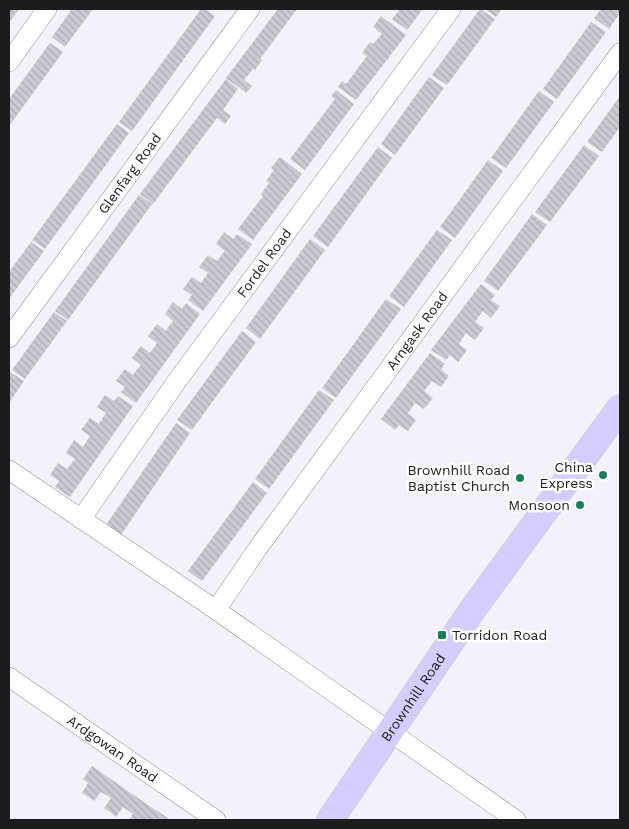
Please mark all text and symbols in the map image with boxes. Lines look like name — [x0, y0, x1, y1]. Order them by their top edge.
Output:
street label: Glenfarg Road — [95, 130, 164, 217]
street label: Fordel Road — [234, 225, 295, 300]
street label: Arngask Road — [383, 289, 451, 373]
place label: China Express — [540, 459, 593, 491]
place label: Brownhill Road Baptist Church — [407, 462, 510, 494]
marker: China Express — [597, 469, 609, 481]
marker: Brownhill Road Baptist Church — [514, 472, 526, 484]
place label: Monsoon — [508, 497, 570, 513]
marker: Monsoon — [574, 499, 586, 511]
place label: Torridon Road — [452, 627, 547, 643]
marker: Torridon Road — [436, 629, 448, 641]
street label: Brownhill Road — [378, 650, 448, 744]
street label: Ardgowan Road — [64, 712, 161, 785]

